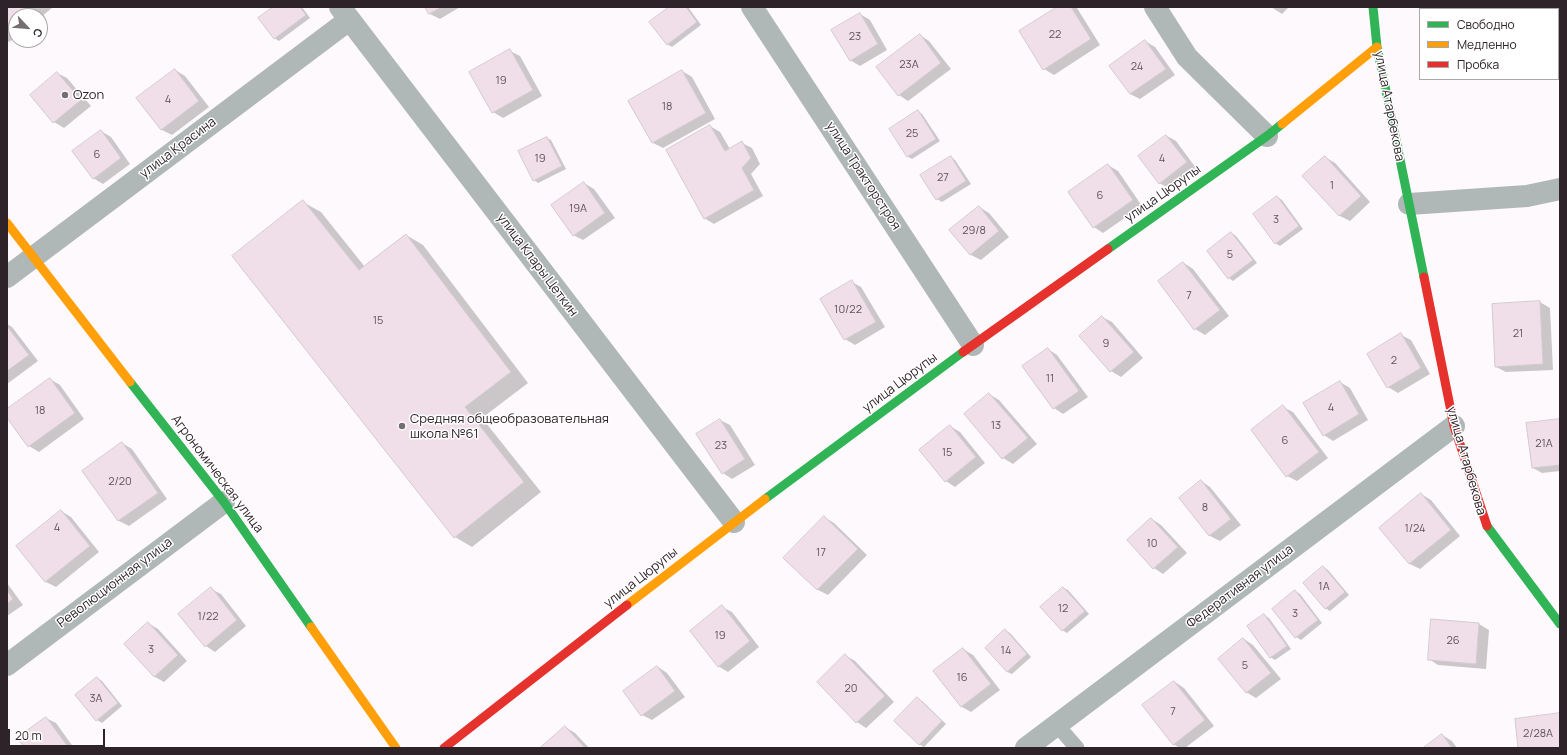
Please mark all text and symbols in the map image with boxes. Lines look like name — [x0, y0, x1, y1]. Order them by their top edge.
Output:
north arrow — [8, 8, 48, 48]
legend — [1419, 8, 1559, 80]
text: Свободно — [1457, 16, 1515, 33]
text: С — [30, 26, 47, 40]
house number: 22 — [1049, 28, 1061, 42]
house number: 23 — [849, 30, 861, 44]
text: Медленно — [1457, 36, 1517, 53]
street label: улица Атарбекова — [1371, 49, 1407, 163]
text: Пробка — [1457, 56, 1499, 73]
house number: 23А — [899, 58, 919, 72]
house number: 24 — [1131, 60, 1143, 74]
house number: 19 — [495, 74, 507, 88]
place label: Ozon — [73, 87, 104, 103]
marker: Ozon — [60, 90, 70, 100]
house number: 4 — [165, 93, 171, 107]
house number: 18 — [662, 100, 672, 114]
street label: улица Красина — [137, 114, 219, 182]
street label: улица Тракторстроя — [822, 119, 904, 233]
house number: 25 — [906, 127, 918, 141]
house number: 6 — [94, 148, 100, 162]
house number: 19 — [534, 152, 546, 166]
house number: 4 — [1159, 152, 1165, 166]
street label: улица Цюрупы — [1122, 162, 1204, 226]
house number: 27 — [937, 171, 949, 185]
house number: 1 — [1330, 179, 1334, 193]
house number: 6 — [1097, 189, 1103, 203]
house number: 19А — [569, 202, 587, 216]
street label: улица Клары Цеткин — [493, 210, 581, 320]
house number: 3 — [1273, 213, 1279, 227]
house number: 29/8 — [962, 224, 986, 238]
house number: 5 — [1227, 248, 1233, 262]
house number: 7 — [1186, 289, 1192, 303]
house number: 10/22 — [834, 303, 862, 317]
house number: 15 — [373, 314, 383, 328]
house number: 21 — [1513, 327, 1523, 341]
house number: 9 — [1103, 337, 1109, 351]
street label: улица Цюрупы — [860, 350, 940, 416]
house number: 2 — [1391, 354, 1397, 368]
house number: 11 — [1046, 372, 1054, 386]
house number: 4 — [1328, 401, 1334, 415]
house number: 18 — [35, 404, 45, 418]
street label: улица Атарбекова — [1443, 405, 1489, 517]
place label: Средняя общеобразовательная школа №61 — [410, 411, 609, 442]
street label: Агрономическая улица — [168, 412, 266, 536]
house number: 13 — [991, 419, 1001, 433]
marker: Средняя общеобразовательная школа №61 — [397, 421, 407, 431]
house number: 6 — [1282, 434, 1288, 448]
house number: 21А — [1535, 437, 1553, 451]
house number: 23 — [715, 439, 727, 453]
house number: 15 — [942, 446, 952, 460]
house number: 2/20 — [108, 475, 132, 489]
house number: 8 — [1202, 501, 1208, 515]
house number: 4 — [54, 521, 60, 535]
house number: 1/24 — [1404, 522, 1426, 536]
street label: Революционная улица — [54, 535, 176, 631]
house number: 10 — [1147, 537, 1157, 551]
street label: Федеративная улица — [1184, 542, 1296, 632]
street label: улица Цюрупы — [601, 544, 681, 612]
house number: 17 — [816, 546, 826, 560]
house number: 1А — [1318, 580, 1330, 594]
house number: 12 — [1058, 602, 1068, 616]
house number: 3 — [1292, 607, 1298, 621]
house number: 1/22 — [197, 610, 219, 624]
house number: 19 — [714, 629, 726, 643]
house number: 26 — [1446, 634, 1460, 648]
house number: 3 — [148, 643, 154, 657]
house number: 14 — [1001, 644, 1011, 658]
house number: 5 — [1242, 659, 1248, 673]
house number: 16 — [956, 671, 968, 685]
house number: 20 — [845, 682, 857, 696]
house number: 3А — [89, 692, 103, 706]
house number: 7 — [1170, 705, 1176, 719]
scale bar — [10, 721, 107, 747]
text: 20 m — [15, 727, 42, 744]
house number: 2/28А — [1523, 727, 1553, 741]

